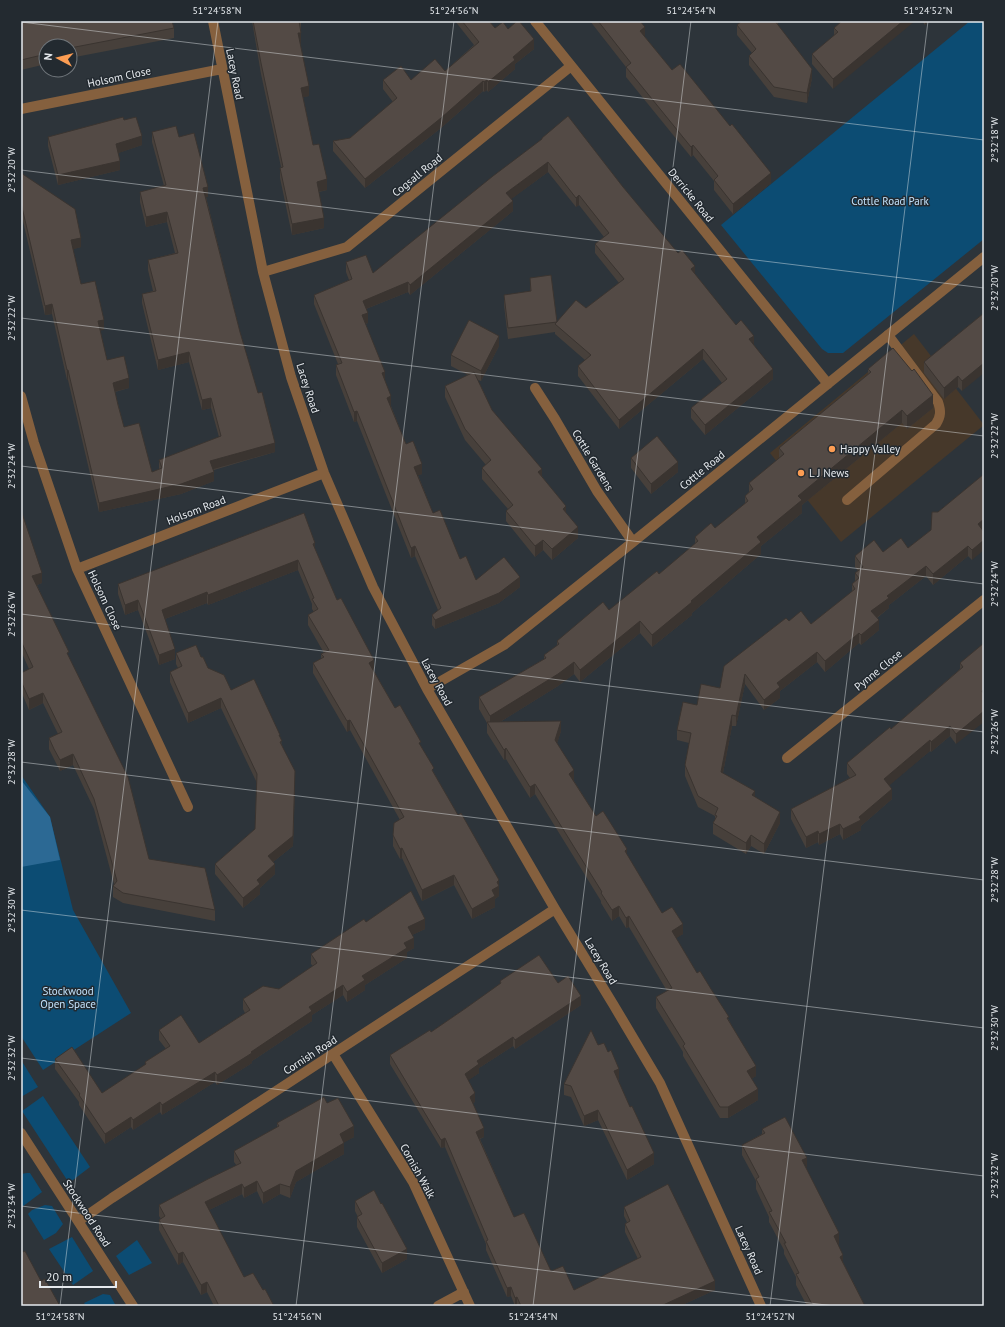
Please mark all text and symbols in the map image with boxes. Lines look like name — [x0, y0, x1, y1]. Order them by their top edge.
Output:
text: 51°24'58"N — [192, 4, 242, 17]
text: 51°24'56"N — [429, 4, 479, 17]
text: 51°24'54"N — [666, 4, 716, 17]
text: 51°24'52"N — [903, 4, 953, 17]
north arrow — [38, 38, 78, 78]
street label: Lacey Road — [223, 47, 247, 101]
text: N — [41, 52, 55, 61]
street label: Holsom Close — [86, 63, 152, 91]
text: 2°32'18"W — [988, 116, 1001, 163]
text: 2°32'20"W — [5, 146, 18, 193]
street label: Cogsall Road — [389, 150, 445, 199]
street label: Derricke Road — [665, 165, 717, 225]
park label: Cottle Road Park — [851, 194, 929, 208]
text: 2°32'20"W — [988, 264, 1001, 311]
text: 2°32'22"W — [5, 294, 18, 341]
street label: Lacey Road — [293, 361, 323, 415]
text: 2°32'22"W — [988, 412, 1001, 459]
street label: Cottle Gardens — [569, 427, 617, 494]
text: 2°32'24"W — [5, 442, 18, 489]
place label: Happy Valley — [840, 442, 901, 456]
marker: Happy Valley — [827, 444, 837, 454]
street label: Cottle Road — [677, 447, 728, 493]
place label: L J News — [809, 466, 849, 480]
marker: L J News — [796, 468, 806, 478]
street label: Holsom Road — [164, 492, 228, 528]
text: 2°32'24"W — [988, 560, 1001, 607]
street label: Holsom Close — [85, 568, 125, 633]
text: 2°32'26"W — [5, 590, 18, 637]
street label: Pynne Close — [851, 646, 905, 694]
street label: Lacey Road — [418, 656, 456, 708]
text: 2°32'26"W — [988, 708, 1001, 755]
text: 2°32'28"W — [5, 738, 18, 785]
text: 2°32'28"W — [988, 856, 1001, 903]
text: 2°32'30"W — [5, 886, 18, 933]
street label: Lacey Road — [582, 935, 620, 987]
park label: Stockwood Open Space — [40, 984, 96, 1011]
text: 2°32'30"W — [988, 1004, 1001, 1051]
street label: Cornish Road — [280, 1032, 340, 1078]
text: 2°32'32"W — [5, 1034, 18, 1081]
street label: Cornish Walk — [397, 1141, 439, 1201]
text: 2°32'32"W — [988, 1152, 1001, 1199]
street label: Stockwood Road — [60, 1177, 114, 1249]
text: 2°32'34"W — [5, 1182, 18, 1229]
street label: Lacey Road — [732, 1223, 766, 1277]
scale bar — [40, 1263, 116, 1289]
text: 20 m — [46, 1269, 72, 1284]
text: 51°24'58"N — [35, 1310, 85, 1323]
text: 51°24'56"N — [272, 1310, 322, 1323]
text: 51°24'54"N — [508, 1310, 558, 1323]
text: 51°24'52"N — [745, 1310, 795, 1323]

